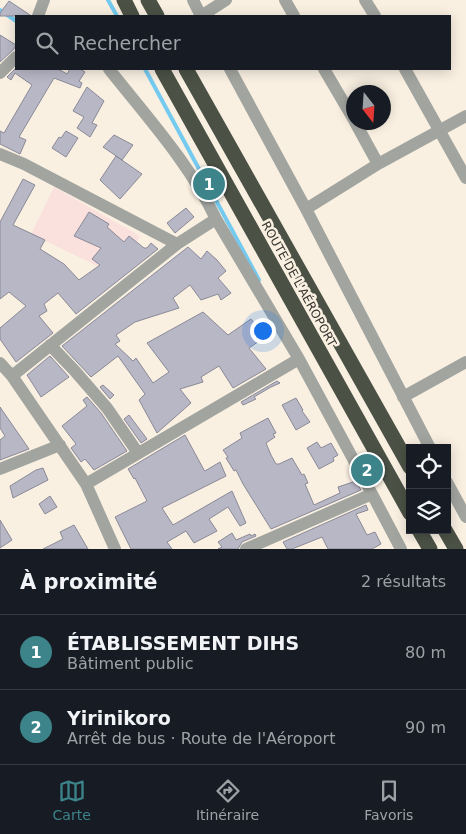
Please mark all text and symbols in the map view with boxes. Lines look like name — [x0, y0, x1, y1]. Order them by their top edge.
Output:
search box — [15, 15, 451, 70]
icon: search — [33, 29, 61, 57]
text: Rechercher — [73, 32, 181, 54]
north arrow — [346, 85, 391, 130]
pin: 1 — [193, 165, 225, 203]
street label: ROUTE DE L'AÉROPORT — [259, 218, 340, 350]
your location — [250, 318, 276, 344]
map controls — [406, 444, 451, 534]
button: locate — [406, 444, 451, 489]
pin: 2 — [351, 451, 383, 489]
button: layers — [406, 489, 451, 534]
text: À proximité — [20, 570, 157, 594]
text: 2 résultats — [361, 572, 446, 591]
text: ÉTABLISSEMENT DIHS — [67, 632, 299, 654]
text: 1 — [30, 643, 42, 662]
text: 80 m — [405, 643, 446, 662]
text: Bâtiment public — [67, 654, 194, 673]
text: Yirinikoro — [67, 707, 171, 729]
text: 2 — [30, 718, 42, 737]
text: 90 m — [405, 718, 446, 737]
text: Arrêt de bus · Route de l'Aéroport — [67, 729, 335, 748]
tab: Carte — [53, 777, 91, 823]
tab: Itinéraire — [196, 777, 259, 823]
tab: Favoris — [364, 777, 413, 823]

